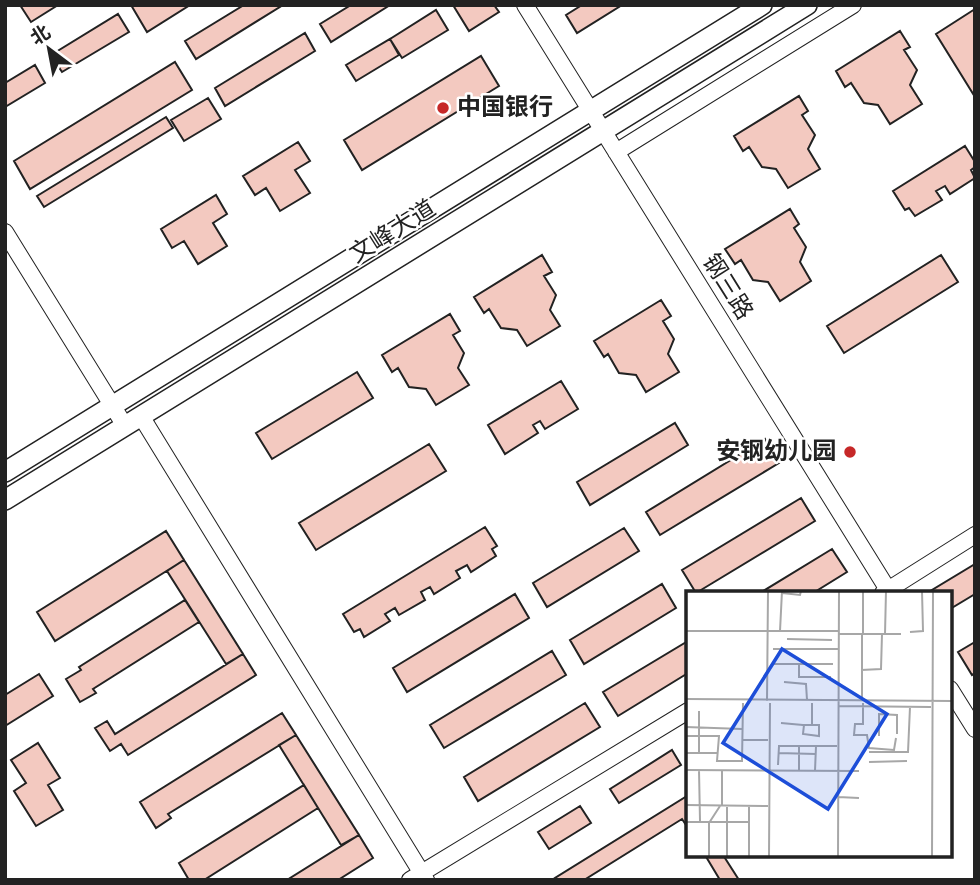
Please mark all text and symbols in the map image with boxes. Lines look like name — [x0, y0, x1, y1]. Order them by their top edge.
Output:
north arrow — [14, 14, 84, 84]
text: 北 — [27, 22, 54, 49]
place label: 中国银行 — [457, 94, 553, 120]
marker: 中国银行 — [435, 100, 451, 116]
street label: 文峰大道 — [345, 195, 440, 268]
street label: 钢三路 — [698, 249, 758, 324]
place label: 安钢幼儿园 — [716, 438, 836, 464]
marker: 安钢幼儿园 — [842, 444, 858, 460]
inset map — [686, 591, 952, 857]

